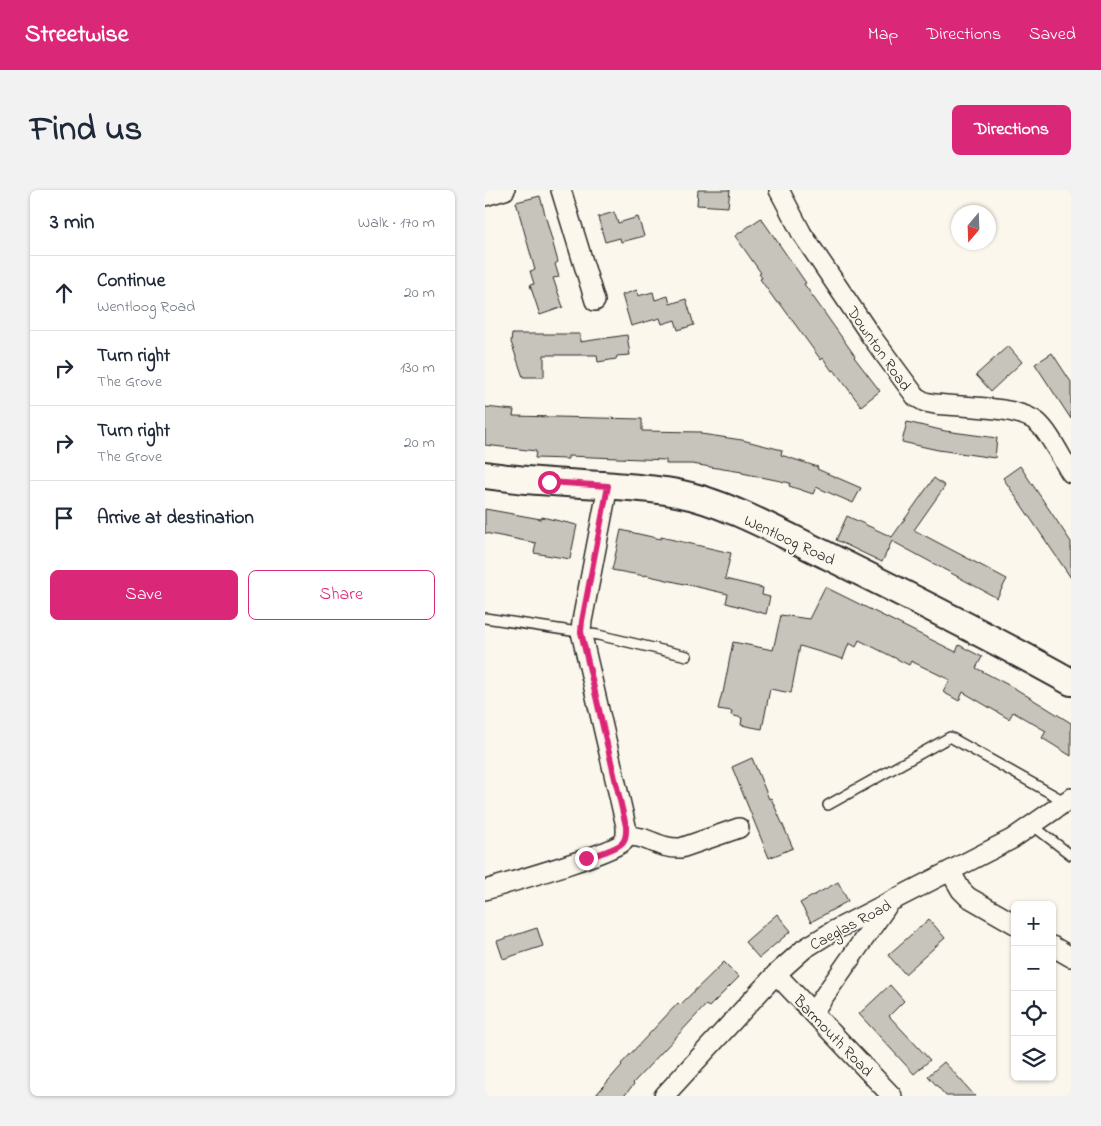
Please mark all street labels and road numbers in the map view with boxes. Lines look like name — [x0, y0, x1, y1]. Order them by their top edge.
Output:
street label: Downton Road — [840, 301, 917, 397]
street label: Wentloog Road — [740, 509, 839, 572]
street label: Caeglas Road — [806, 894, 896, 957]
street label: Barmouth Road — [786, 989, 878, 1083]

